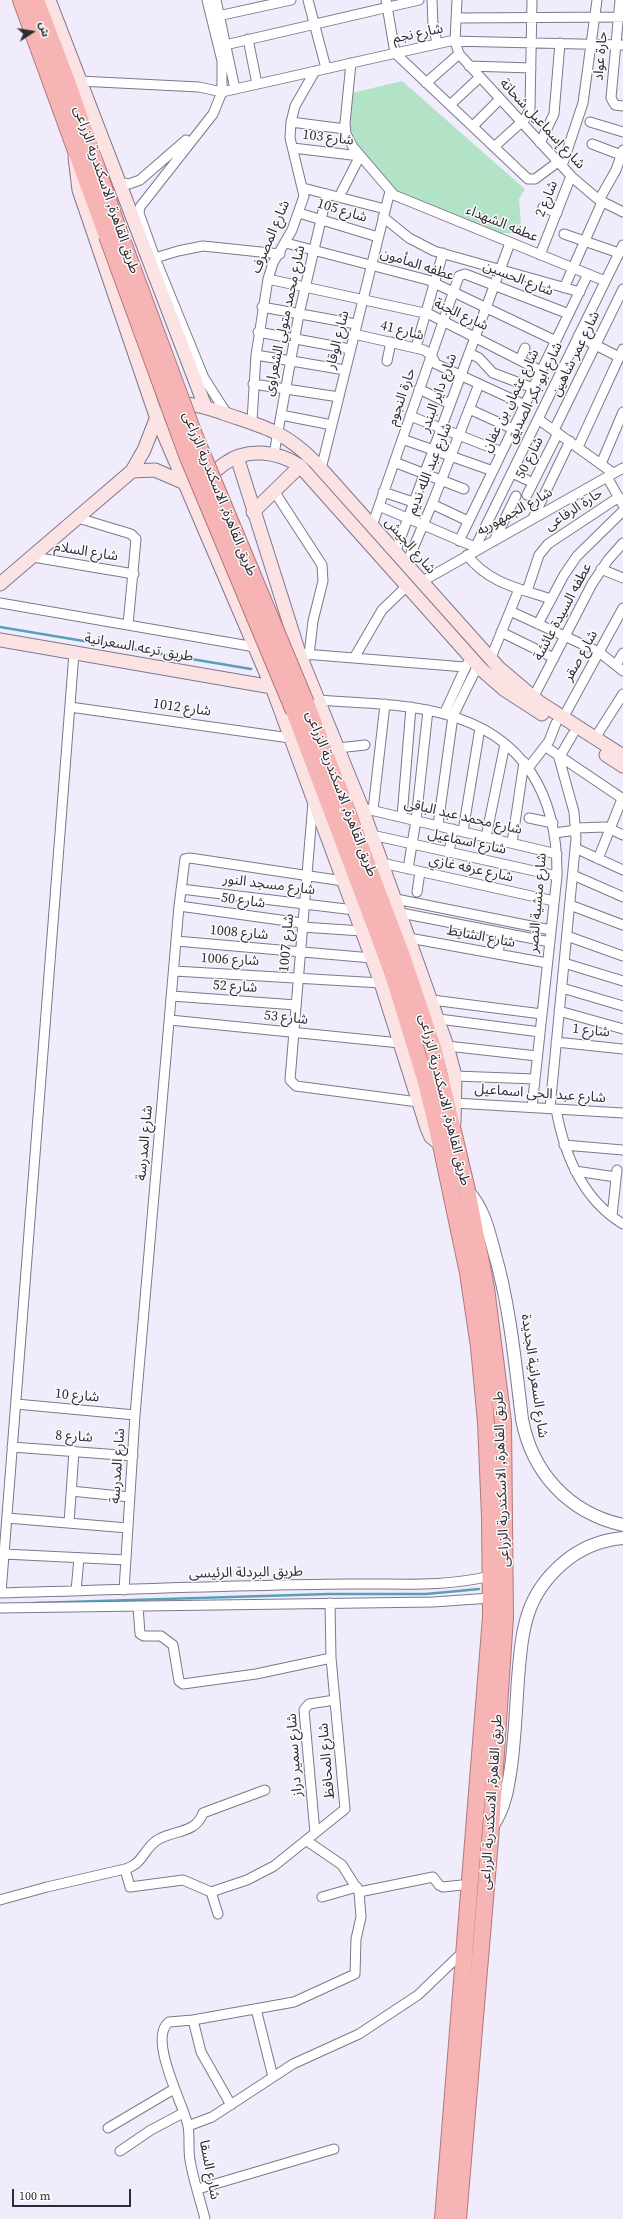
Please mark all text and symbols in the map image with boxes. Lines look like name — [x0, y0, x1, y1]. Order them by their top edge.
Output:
north arrow — [12, 12, 52, 52]
text: ش — [35, 20, 53, 38]
street label: شارع نجم — [391, 20, 445, 48]
street label: حارة عواد — [590, 31, 612, 81]
street label: شارع إسماعيل شحاتة — [496, 75, 588, 173]
street label: طريق القاهرة, الاسكندرية الزراعى — [69, 104, 143, 276]
street label: شارع 103 — [301, 127, 355, 149]
street label: شارع 2 — [532, 178, 562, 220]
street label: شارع 105 — [315, 195, 369, 227]
street label: شارع المصرف — [248, 198, 294, 276]
street label: عطفه الشهداء — [463, 202, 541, 246]
street label: شارع محمد متولي الشعراوى — [261, 244, 309, 398]
street label: عطفه المأمون — [378, 245, 456, 285]
street label: شارع الحسين — [481, 258, 555, 300]
street label: شارع الجنة — [431, 295, 491, 335]
street label: شارع الوقار — [323, 309, 353, 371]
street label: شارع عمر شاهين — [548, 309, 604, 399]
street label: شارع 41 — [378, 317, 426, 345]
street label: شارع ابو بكر الصديق — [503, 340, 567, 446]
street label: شارع عثمان بن عفان — [479, 347, 543, 455]
street label: شارع داير البندر — [417, 351, 461, 435]
street label: حارة النجوم — [384, 366, 420, 428]
street label: طريق القاهرة, الاسكندرية الزراعى — [178, 409, 260, 579]
street label: شارع عبد الله نديم — [404, 421, 456, 517]
street label: شارع 50 — [512, 434, 548, 482]
street label: شارع الجمهوريه — [474, 484, 556, 540]
street label: حارة الرفاعى — [542, 485, 606, 535]
street label: شارع الجيش — [381, 514, 439, 578]
street label: شارع السلام — [53, 539, 119, 565]
street label: عطفه السيدة عائشة — [530, 560, 596, 664]
street label: شارع صقر — [560, 628, 602, 684]
street label: طريق ترعه السعرانية — [83, 630, 195, 666]
street label: شارع 1012 — [152, 696, 212, 720]
street label: طريق القاهرة, الاسكندرية الزراعى — [302, 709, 380, 879]
street label: شارع محمد عبد الباقى — [402, 795, 524, 839]
street label: شارع اسماعيل — [426, 826, 508, 858]
street label: شارع عرفه غازي — [427, 852, 515, 886]
street label: شارع منشية النصر — [525, 852, 551, 954]
street label: شارع مسجد النور — [222, 871, 316, 899]
street label: شارع 50 — [220, 890, 266, 912]
street label: شارع 1007 — [276, 913, 298, 973]
street label: شارع 1008 — [209, 922, 269, 944]
street label: شارع الشايط — [445, 922, 517, 952]
street label: شارع 1006 — [200, 950, 260, 970]
street label: شارع 52 — [212, 977, 258, 997]
street label: شارع 53 — [263, 1007, 309, 1029]
street label: طريق القاهرة, الاسكندرية الزراعى — [415, 1012, 473, 1188]
street label: شارع 1 — [571, 1021, 611, 1041]
street label: شارع عبد الحى اسماعيل — [474, 1081, 606, 1107]
street label: شارع المدرسة — [133, 1105, 157, 1181]
street label: شارع السعرانية الجديدة — [517, 1313, 551, 1439]
street label: شارع 10 — [54, 1386, 100, 1406]
street label: طريق القاهرة, الاسكندرية الزراعى — [491, 1391, 513, 1567]
street label: شارع 8 — [55, 1427, 93, 1447]
street label: شارع المدرسة — [107, 1428, 129, 1504]
street label: طريق البردلة الرئيسى — [189, 1564, 303, 1582]
street label: شارع سمير دراز — [284, 1713, 306, 1797]
street label: طريق القاهرة, الاسكندرية الزراعى — [477, 1713, 507, 1891]
street label: شارع المحافظ — [315, 1722, 339, 1800]
street label: شارع السقا — [195, 2139, 223, 2201]
scale bar — [14, 2181, 133, 2207]
text: 100 m — [19, 2188, 51, 2204]

